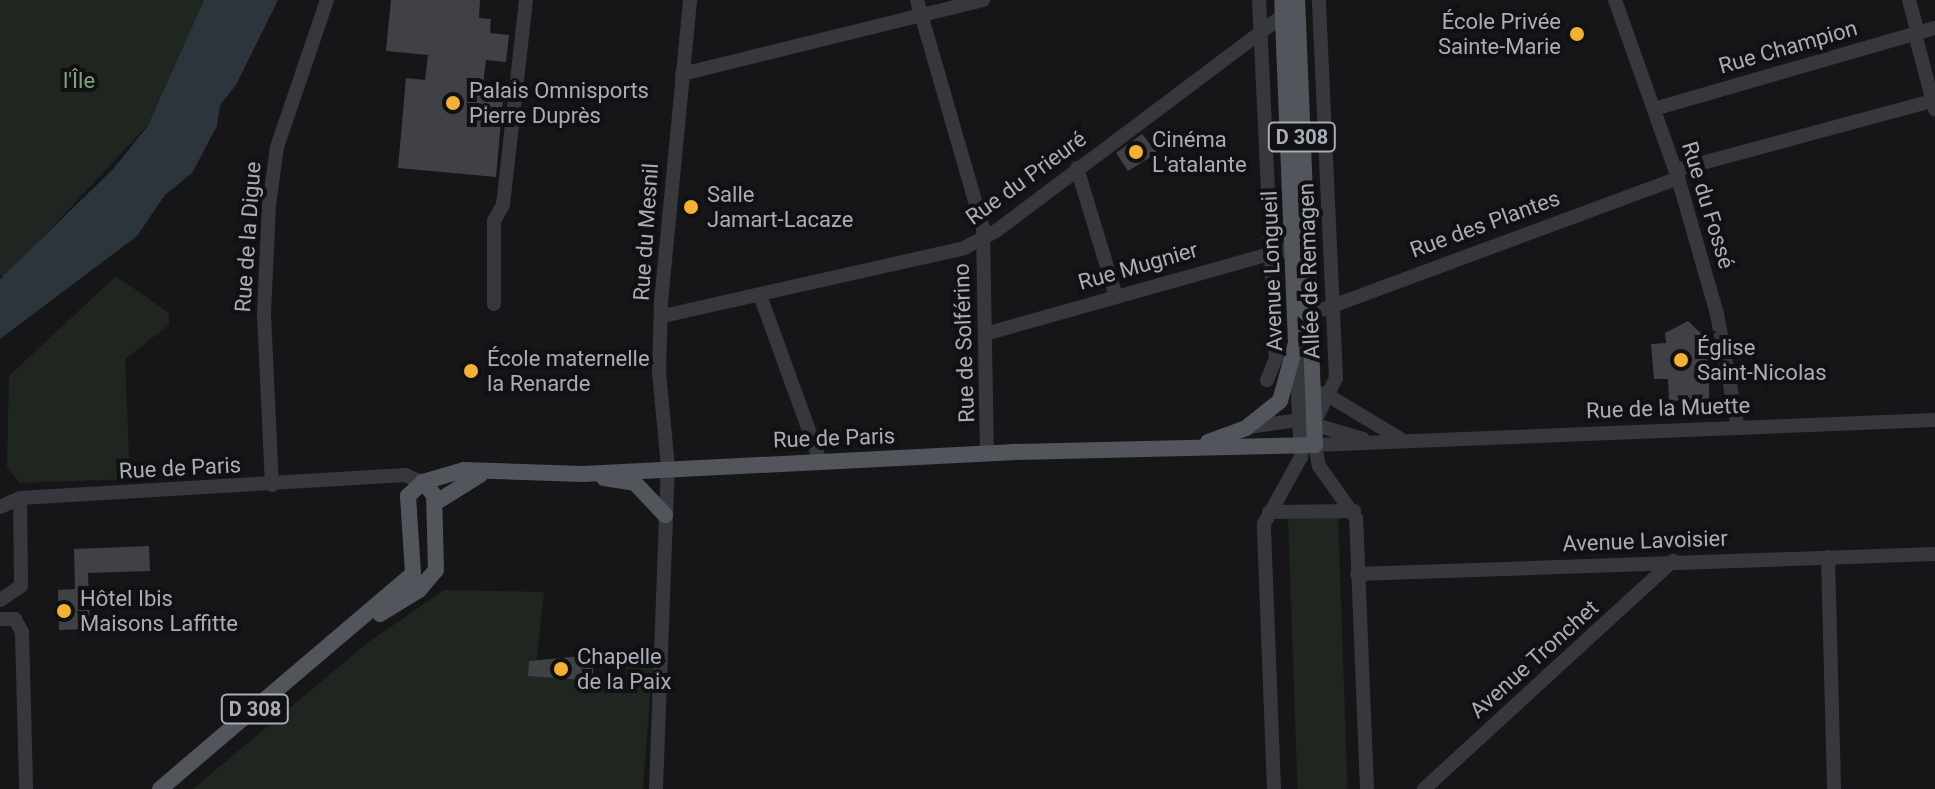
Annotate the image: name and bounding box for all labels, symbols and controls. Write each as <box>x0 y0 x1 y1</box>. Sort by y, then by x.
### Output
place label: École Privée Sainte-Marie <box>1438 8 1561 60</box>
street label: Rue Champion <box>1716 15 1860 79</box>
marker: École Privée Sainte-Marie <box>1568 25 1586 43</box>
park label: l'Île <box>63 68 95 94</box>
place label: Palais Omnisports Pierre Duprès <box>469 77 649 128</box>
marker: Palais Omnisports Pierre Duprès <box>444 94 462 112</box>
road number: D 308 <box>1266 121 1338 153</box>
street label: Rue du Prieuré <box>961 126 1091 230</box>
place label: Cinéma L'atalante <box>1152 126 1247 178</box>
street label: Rue du Fossé <box>1676 138 1740 272</box>
marker: Cinéma L'atalante <box>1127 143 1145 161</box>
street label: Rue de la Digue <box>230 161 266 313</box>
street label: Rue du Mesnil <box>628 162 664 302</box>
place label: Salle Jamart-Lacaze <box>707 181 853 232</box>
street label: Allée de Remagen <box>1293 183 1325 359</box>
street label: Rue des Plantes <box>1407 185 1563 263</box>
street label: Avenue Longueil <box>1256 190 1288 352</box>
marker: Salle Jamart-Lacaze <box>682 198 700 216</box>
street label: Rue Mugnier <box>1075 236 1201 296</box>
street label: Rue de Solférino <box>948 263 980 423</box>
place label: Église Saint-Nicolas <box>1697 334 1827 386</box>
place label: École maternelle la Renarde <box>487 345 650 396</box>
marker: Église Saint-Nicolas <box>1672 351 1690 369</box>
marker: École maternelle la Renarde <box>462 362 480 380</box>
street label: Rue de la Muette <box>1586 392 1750 424</box>
street label: Rue de Paris <box>772 423 896 453</box>
street label: Rue de Paris <box>118 452 242 484</box>
street label: Avenue Lavoisier <box>1562 525 1728 557</box>
place label: Hôtel Ibis Maisons Laffitte <box>80 585 238 636</box>
street label: Avenue Tronchet <box>1464 594 1604 724</box>
marker: Hôtel Ibis Maisons Laffitte <box>55 602 73 620</box>
place label: Chapelle de la Paix <box>577 643 671 694</box>
marker: Chapelle de la Paix <box>552 660 570 678</box>
road number: D 308 <box>219 693 291 725</box>

